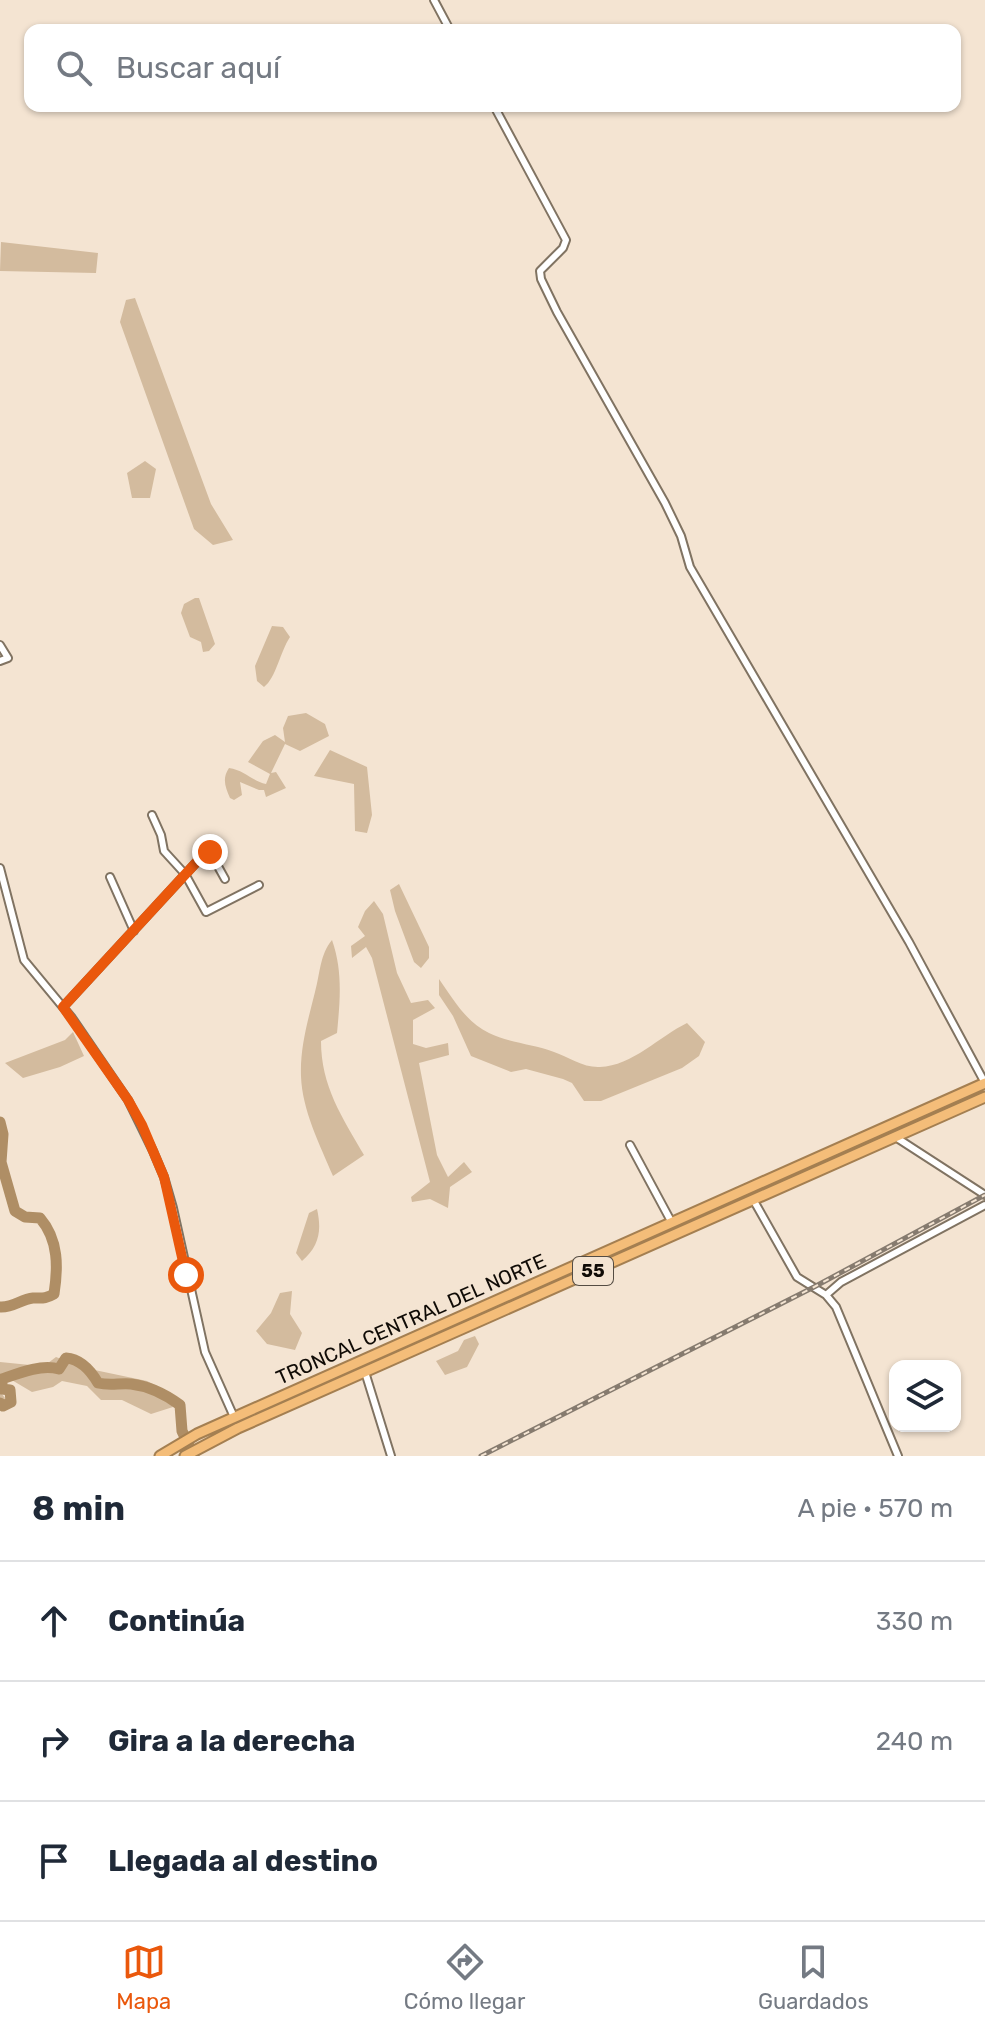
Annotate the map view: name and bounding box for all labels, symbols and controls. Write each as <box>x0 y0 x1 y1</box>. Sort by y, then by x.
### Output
search box <box>24 24 961 112</box>
icon: search <box>52 46 96 90</box>
text: Buscar aquí <box>116 50 280 86</box>
route end <box>192 834 228 870</box>
street label: TRONCAL CENTRAL DEL NORTE <box>272 1248 550 1390</box>
route start <box>168 1257 204 1293</box>
road number: 55 <box>573 1257 613 1285</box>
map controls <box>889 1360 961 1432</box>
button: layers <box>889 1360 961 1432</box>
text: 8 min <box>32 1488 125 1529</box>
text: A pie · 570 m <box>797 1493 953 1524</box>
icon: ahead <box>32 1599 76 1643</box>
text: Continúa <box>108 1603 245 1639</box>
text: 330 m <box>876 1606 953 1637</box>
icon: right <box>32 1719 76 1763</box>
text: Gira a la derecha <box>108 1723 355 1759</box>
text: 240 m <box>876 1726 953 1757</box>
icon: arrive <box>32 1839 76 1883</box>
text: Llegada al destino <box>108 1843 378 1879</box>
tab: Mapa <box>116 1940 171 2015</box>
tab: Cómo llegar <box>404 1940 525 2015</box>
tab: Guardados <box>758 1940 869 2015</box>

